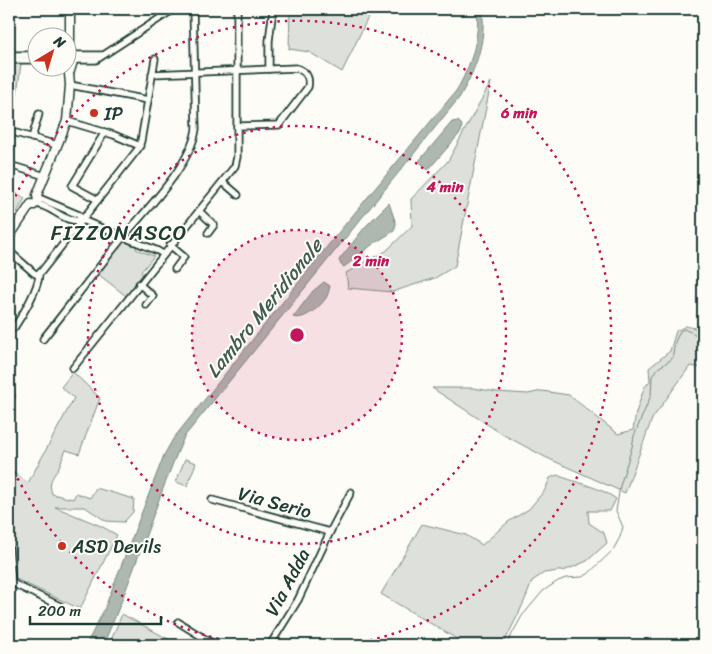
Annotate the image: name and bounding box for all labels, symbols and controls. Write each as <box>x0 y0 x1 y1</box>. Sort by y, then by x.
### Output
north arrow <box>28 28 78 78</box>
text: N <box>47 29 71 55</box>
place label: IP <box>103 97 124 130</box>
text: 6 min <box>500 100 538 126</box>
marker: IP <box>88 107 100 119</box>
text: 4 min <box>425 174 464 200</box>
district label: FIZZONASCO <box>51 214 187 252</box>
water label: Lambro Meridionale <box>197 229 333 386</box>
text: 2 min <box>352 248 390 274</box>
centre of rings <box>288 326 306 344</box>
street label: Via Serio <box>234 477 316 528</box>
place label: ASD Devils <box>71 530 161 563</box>
marker: ASD Devils <box>56 540 68 552</box>
street label: Via Adda <box>256 542 319 622</box>
scale bar <box>30 594 161 626</box>
text: 200 m <box>38 598 82 624</box>

